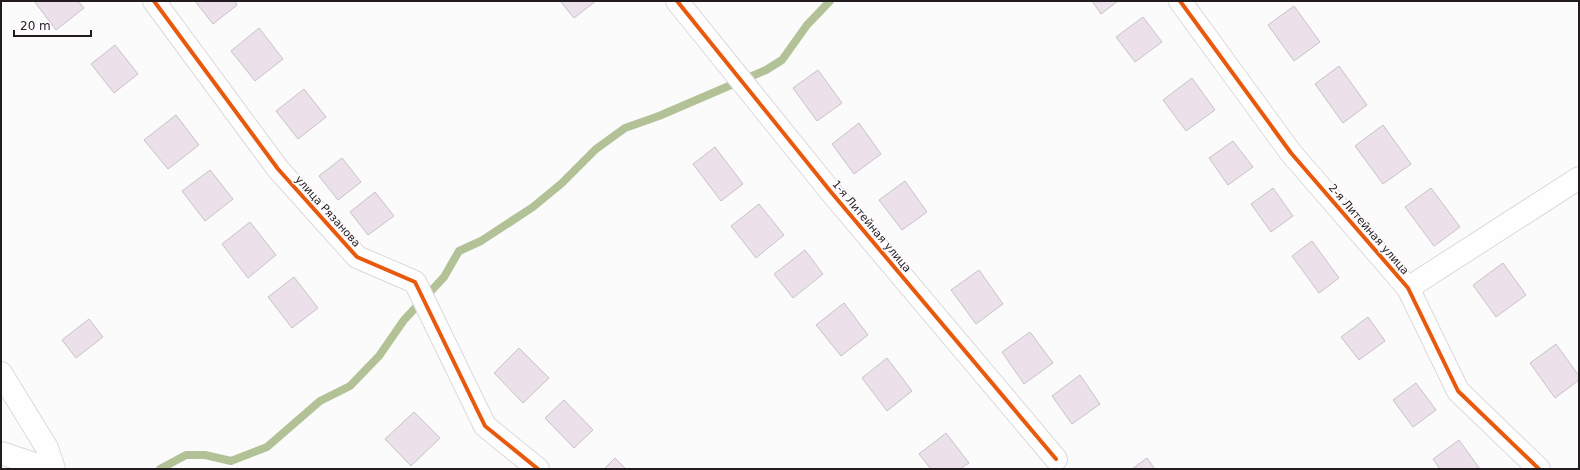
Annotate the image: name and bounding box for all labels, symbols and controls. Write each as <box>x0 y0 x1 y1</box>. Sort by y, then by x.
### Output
scale bar <box>14 12 91 38</box>
text: 20 m <box>20 19 51 33</box>
street label: улица Рязанова <box>292 173 363 250</box>
street label: 1-я Литейная улица <box>829 178 914 275</box>
street label: 2-я Литейная улица <box>1326 181 1412 277</box>

